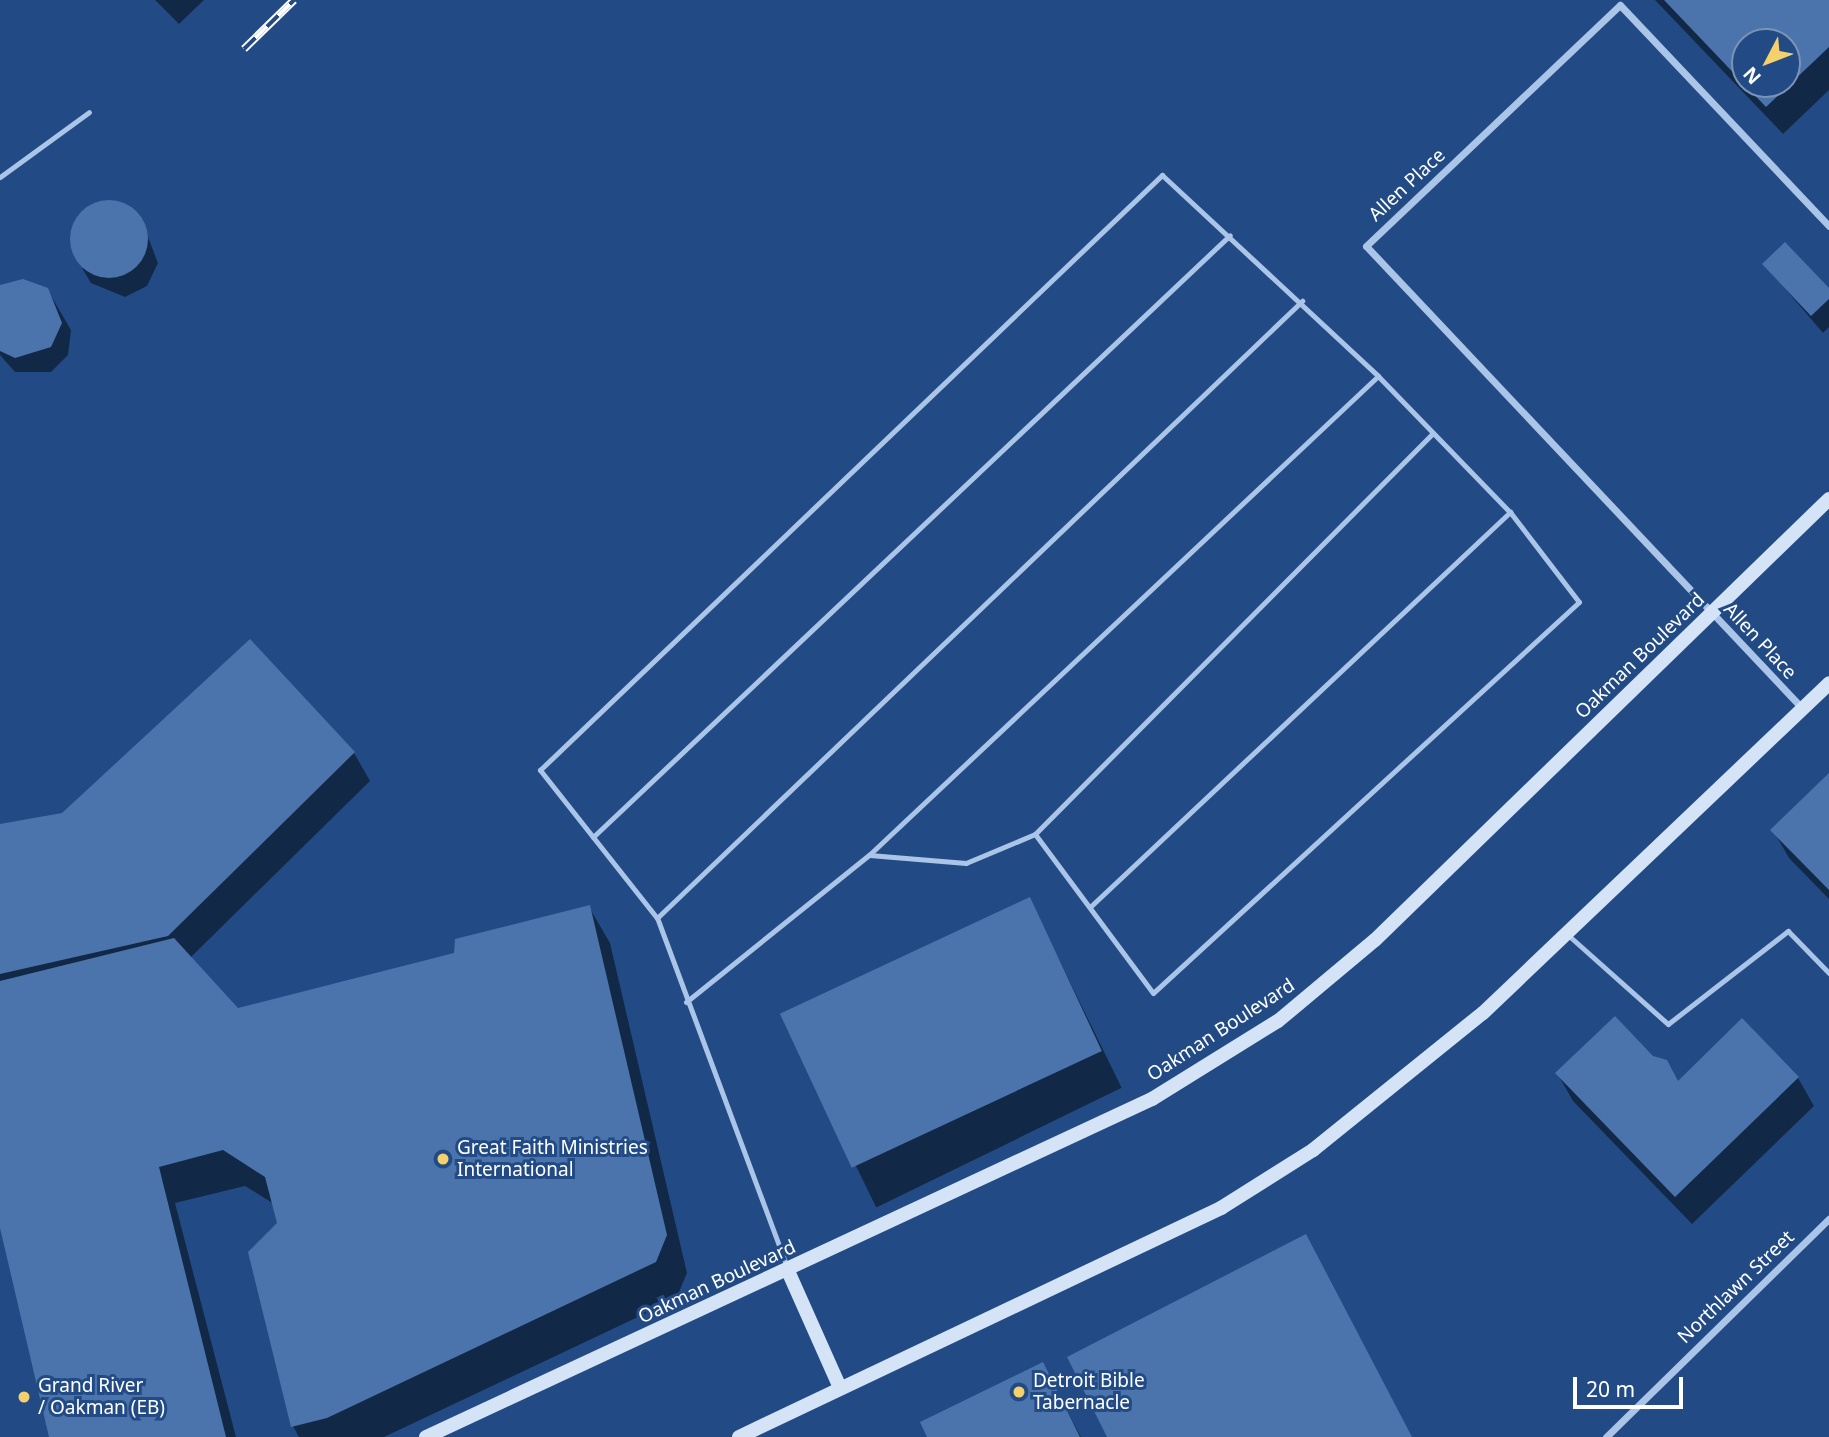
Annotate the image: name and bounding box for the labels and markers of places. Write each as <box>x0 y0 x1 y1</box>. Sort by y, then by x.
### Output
place label: Great Faith Ministries International <box>457 1137 648 1181</box>
marker: Great Faith Ministries International <box>435 1151 451 1167</box>
place label: Detroit Bible Tabernacle <box>1033 1370 1145 1414</box>
place label: Grand River / Oakman (EB) <box>38 1375 165 1419</box>
marker: Detroit Bible Tabernacle <box>1011 1384 1027 1400</box>
marker: Grand River / Oakman (EB) <box>16 1389 32 1405</box>

